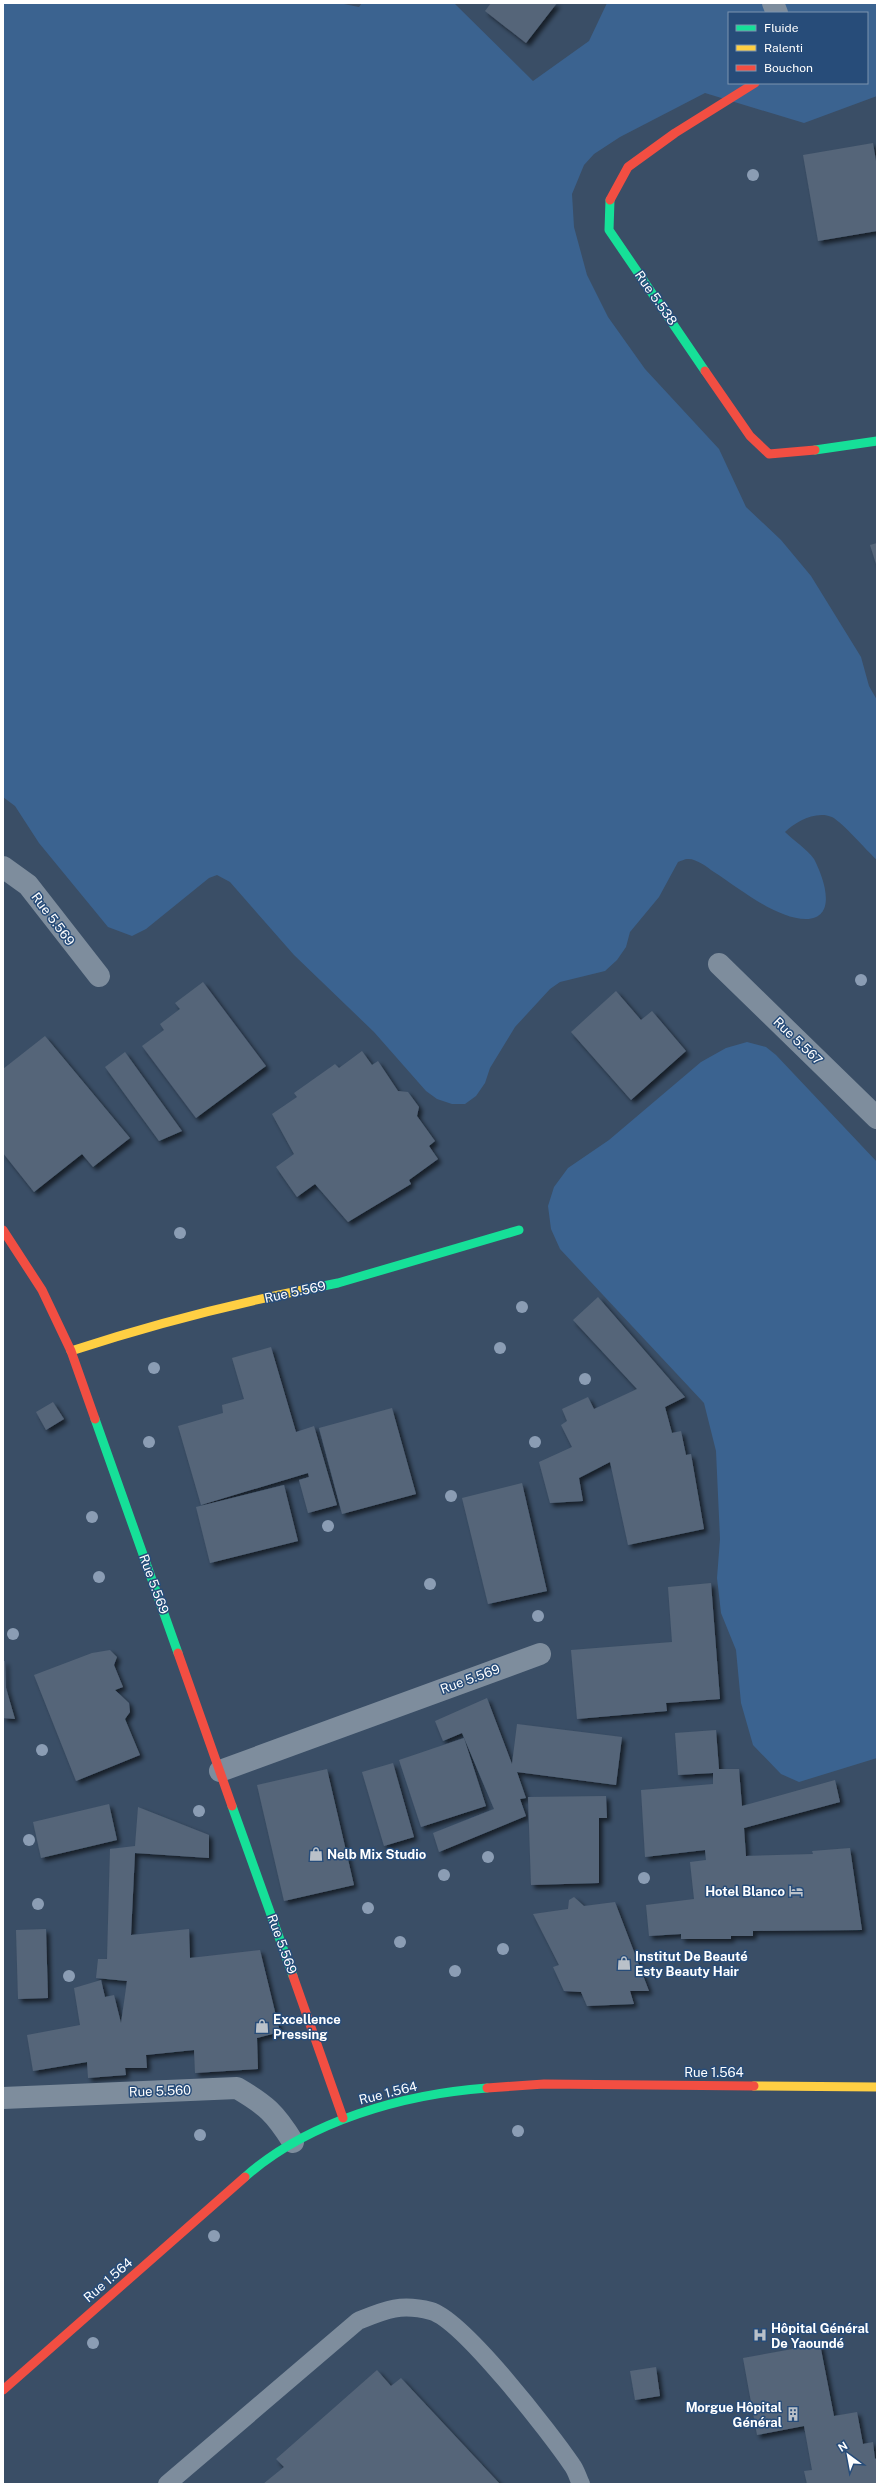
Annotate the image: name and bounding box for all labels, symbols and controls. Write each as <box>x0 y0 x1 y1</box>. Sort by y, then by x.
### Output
legend <box>728 12 868 84</box>
text: Fluide <box>764 21 799 35</box>
text: Ralenti <box>764 41 803 55</box>
text: Bouchon <box>764 61 813 75</box>
street label: Rue 5.538 <box>632 268 680 328</box>
street label: Rue 5.569 <box>28 890 78 948</box>
street label: Rue 5.567 <box>771 1014 826 1068</box>
street label: Rue 5.569 <box>263 1278 327 1306</box>
street label: Rue 5.569 <box>136 1552 172 1616</box>
street label: Rue 5.569 <box>438 1661 502 1697</box>
shop icon: Nelb Mix Studio <box>308 1846 324 1862</box>
place label: Nelb Mix Studio <box>327 1847 426 1862</box>
hotel icon: Hotel Blanco <box>788 1883 804 1899</box>
place label: Hotel Blanco <box>705 1884 785 1899</box>
street label: Rue 5.569 <box>264 1912 300 1976</box>
place label: Institut De Beauté Esty Beauty Hair <box>635 1949 748 1979</box>
shop icon: Institut De Beauté Esty Beauty Hair <box>616 1955 632 1971</box>
place label: Excellence Pressing <box>273 2012 341 2042</box>
shop icon: Excellence Pressing <box>254 2018 270 2034</box>
street label: Rue 1.564 <box>684 2065 744 2080</box>
street label: Rue 1.564 <box>357 2079 419 2107</box>
street label: Rue 5.560 <box>129 2082 191 2100</box>
street label: Rue 1.564 <box>81 2255 135 2305</box>
place label: Hôpital Général De Yaoundé <box>771 2321 869 2351</box>
hospital icon: Hôpital Général De Yaoundé <box>752 2327 768 2343</box>
place label: Morgue Hôpital Général <box>686 2400 782 2430</box>
building icon: Morgue Hôpital Général <box>785 2406 801 2422</box>
north arrow <box>828 2435 868 2475</box>
text: N <box>836 2439 850 2454</box>

